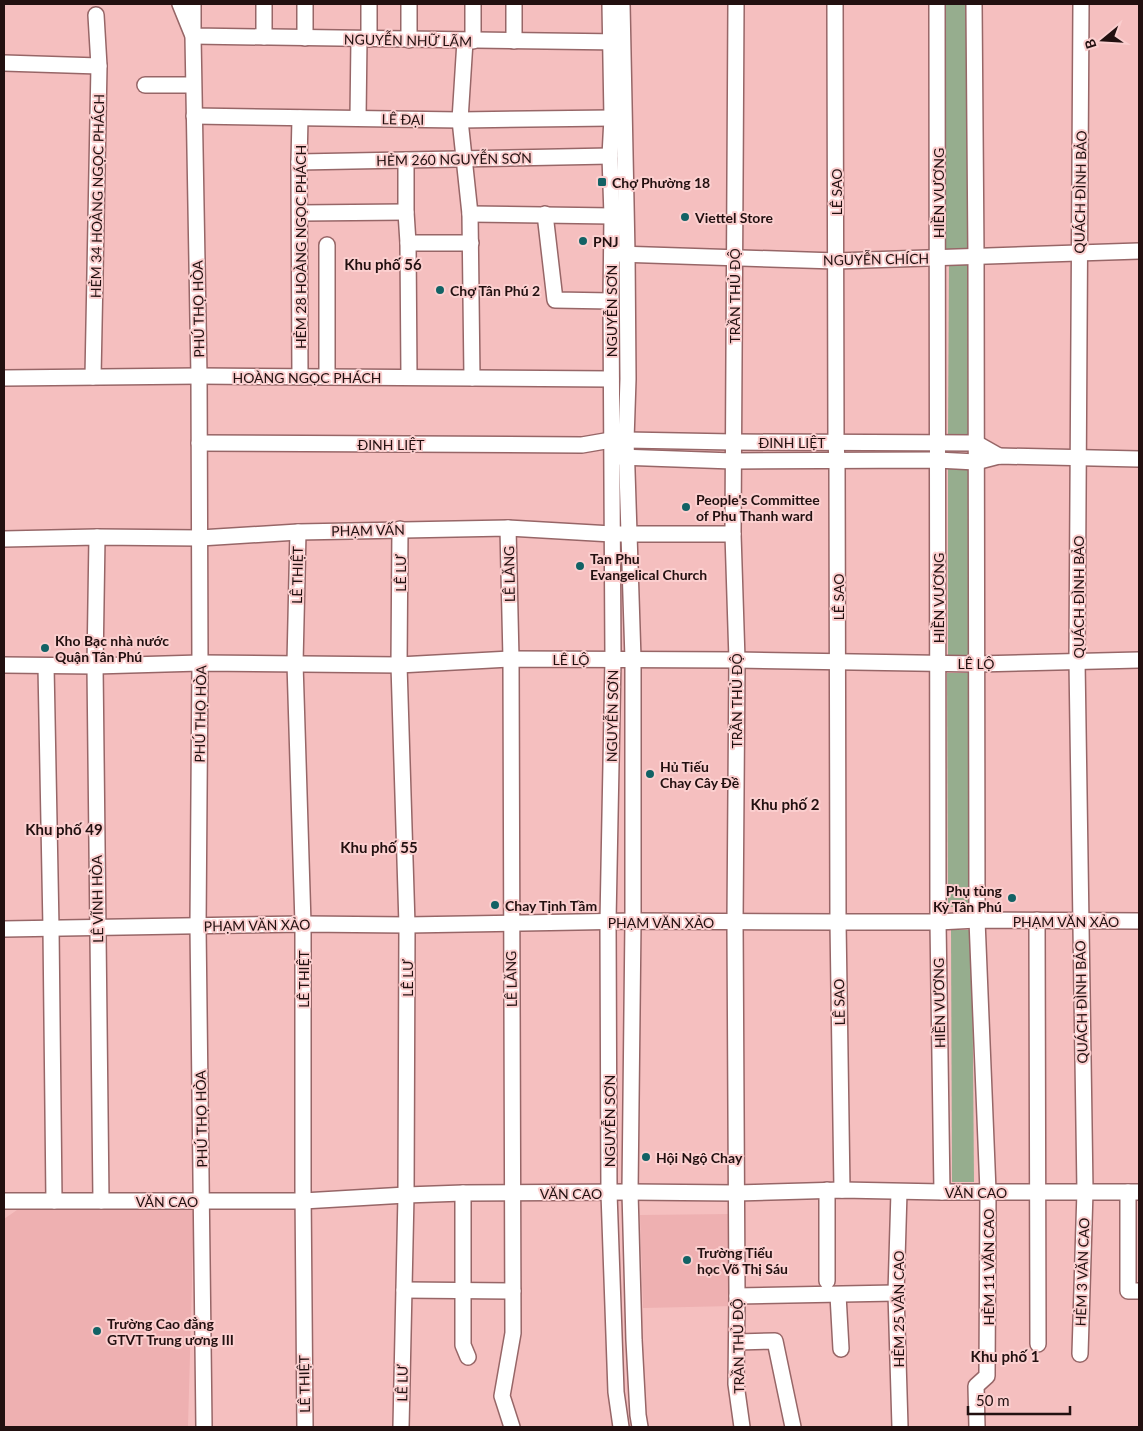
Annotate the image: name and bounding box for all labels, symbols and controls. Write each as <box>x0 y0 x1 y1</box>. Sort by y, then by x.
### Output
north arrow <box>1078 15 1128 65</box>
street label: NGUYỄN NHỮ LÃM <box>344 30 472 50</box>
text: B <box>1081 37 1100 51</box>
street label: HẺM 34 HOÀNG NGỌC PHÁCH <box>87 94 107 298</box>
street label: LÊ ĐẠI <box>381 110 425 128</box>
street label: QUÁCH ĐÌNH BẢO <box>1070 130 1090 254</box>
street label: HẺM 28 HOÀNG NGỌC PHÁCH <box>292 145 309 349</box>
street label: HIỀN VƯƠNG <box>930 148 947 238</box>
street label: HẺM 260 NGUYỄN SƠN <box>376 149 532 169</box>
street label: LÊ SAO <box>828 169 845 215</box>
place label: Chợ Phường 18 <box>612 174 710 191</box>
marker: Chợ Phường 18 <box>596 176 608 188</box>
place label: Viettel Store <box>694 209 773 226</box>
marker: Viettel Store <box>679 211 691 223</box>
place label: PNJ <box>593 233 618 250</box>
marker: PNJ <box>577 235 589 247</box>
street label: TRẦN THỦ ĐỘ <box>726 248 743 344</box>
street label: NGUYỄN CHÍCH <box>823 250 929 268</box>
district label: Khu phố 56 <box>344 255 422 273</box>
street label: PHÚ THỌ HÒA <box>189 260 207 358</box>
street label: NGUYỄN SƠN <box>603 265 620 357</box>
place label: Chợ Tân Phú 2 <box>450 282 540 299</box>
marker: Chợ Tân Phú 2 <box>434 284 446 296</box>
street label: HOÀNG NGỌC PHÁCH <box>232 369 382 386</box>
street label: ĐINH LIỆT <box>758 434 826 451</box>
street label: ĐINH LIỆT <box>357 436 425 453</box>
place label: People's Committee of Phu Thanh ward <box>696 491 820 524</box>
marker: People's Committee of Phu Thanh ward <box>680 501 692 513</box>
street label: PHẠM VẤN <box>331 521 405 539</box>
street label: QUÁCH ĐÌNH BẢO <box>1070 535 1087 659</box>
street label: LÊ THIỆT <box>288 545 306 604</box>
street label: LÊ LĂNG <box>500 546 518 602</box>
place label: Tan Phu Evangelical Church <box>590 550 707 583</box>
street label: HIỀN VƯƠNG <box>930 553 947 643</box>
street label: LÊ LƯ <box>392 554 409 592</box>
marker: Tan Phu Evangelical Church <box>574 560 586 572</box>
street label: LÊ SAO <box>830 574 847 620</box>
place label: Kho Bạc nhà nước Quận Tân Phú <box>55 632 169 665</box>
marker: Kho Bạc nhà nước Quận Tân Phú <box>39 642 51 654</box>
street label: LÊ LỘ <box>553 651 589 668</box>
street label: TRẦN THỦ ĐỘ <box>728 653 745 749</box>
street label: LÊ LỘ <box>958 655 994 672</box>
street label: PHÚ THỌ HÒA <box>191 665 209 763</box>
street label: NGUYỄN SƠN <box>603 670 621 762</box>
place label: Hủ Tiếu Chay Cây Đề <box>660 758 740 791</box>
marker: Hủ Tiếu Chay Cây Đề <box>644 768 656 780</box>
district label: Khu phố 2 <box>751 795 820 813</box>
district label: Khu phố 49 <box>25 820 103 838</box>
district label: Khu phố 55 <box>340 838 418 856</box>
street label: LÊ VĨNH HÒA <box>88 854 106 943</box>
place label: Phụ tùng Kỳ Tân Phú <box>933 882 1003 915</box>
marker: Phụ tùng Kỳ Tân Phú <box>1006 892 1018 904</box>
place label: Chay Tịnh Tầm <box>505 897 597 914</box>
marker: Chay Tịnh Tầm <box>489 899 501 911</box>
street label: PHẠM VĂN XẢO <box>1013 913 1119 930</box>
street label: PHẠM VĂN XẢO <box>608 914 714 931</box>
street label: PHẠM VĂN XẢO <box>204 916 310 934</box>
street label: QUÁCH ĐÌNH BẢO <box>1071 940 1091 1064</box>
street label: LÊ THIỆT <box>295 949 312 1008</box>
street label: LÊ LĂNG <box>502 951 520 1007</box>
street label: HIỀN VƯƠNG <box>930 958 948 1048</box>
street label: LÊ LƯ <box>399 959 416 997</box>
street label: LÊ SAO <box>830 979 848 1025</box>
street label: PHÚ THỌ HÒA <box>192 1070 210 1168</box>
street label: NGUYỄN SƠN <box>601 1075 618 1167</box>
place label: Hội Ngộ Chay <box>656 1149 743 1166</box>
marker: Hội Ngộ Chay <box>640 1151 652 1163</box>
street label: VĂN CAO <box>945 1184 1007 1201</box>
street label: VĂN CAO <box>540 1185 602 1202</box>
street label: VĂN CAO <box>136 1193 198 1210</box>
street label: HẺM 11 VĂN CAO <box>980 1209 997 1325</box>
street label: HẺM 3 VĂN CAO <box>1072 1217 1092 1327</box>
place label: Trường Tiểu học Võ Thị Sáu <box>697 1244 788 1277</box>
street label: HẺM 25 VĂN CAO <box>890 1251 907 1367</box>
marker: Trường Tiểu học Võ Thị Sáu <box>681 1254 693 1266</box>
street label: TRẦN THỦ ĐỘ <box>729 1298 747 1394</box>
place label: Trường Cao đẳng GTVT Trung ương III <box>107 1315 234 1348</box>
marker: Trường Cao đẳng GTVT Trung ương III <box>91 1325 103 1337</box>
district label: Khu phố 1 <box>971 1347 1039 1365</box>
street label: LÊ THIỆT <box>295 1354 313 1413</box>
street label: LÊ LƯ <box>393 1364 411 1402</box>
scale bar <box>968 1384 1070 1416</box>
text: 50 m <box>976 1391 1010 1409</box>

